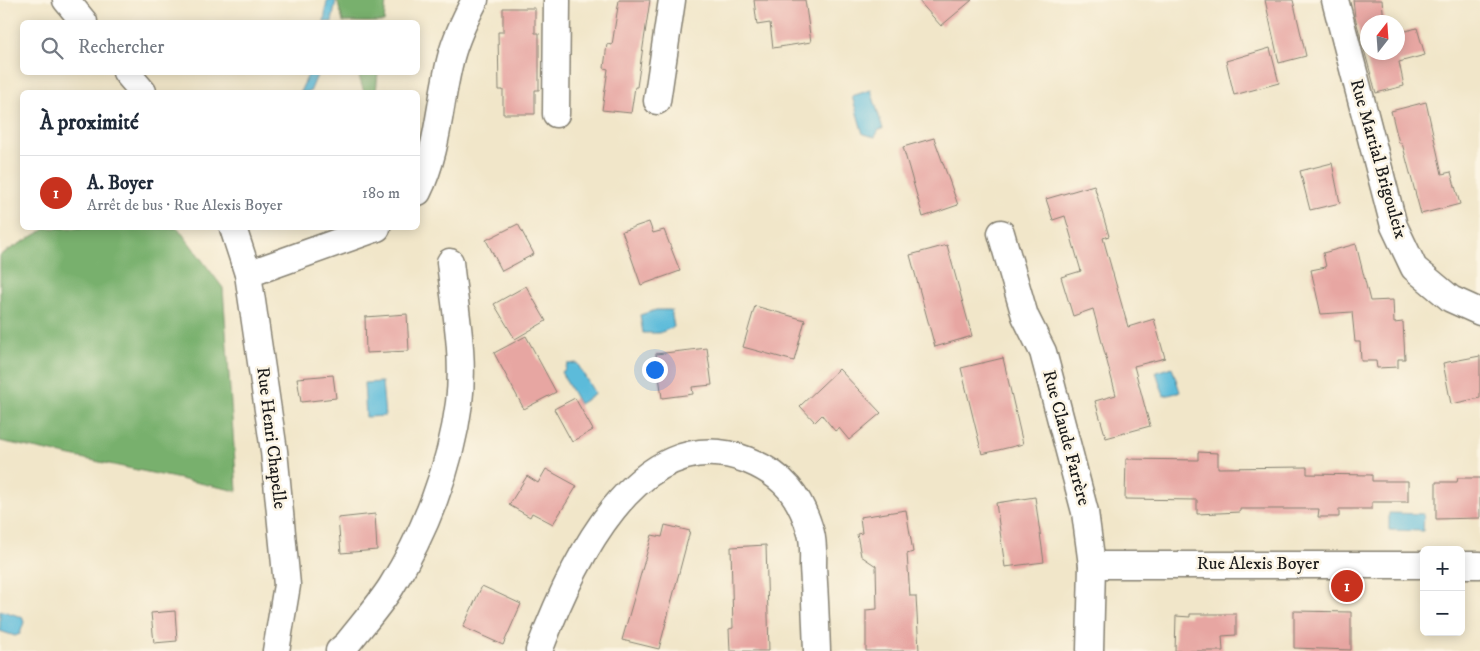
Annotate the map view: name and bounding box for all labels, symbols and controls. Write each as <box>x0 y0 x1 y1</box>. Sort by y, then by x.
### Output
north arrow <box>1360 15 1405 60</box>
search box <box>20 20 420 75</box>
icon: search <box>38 34 66 62</box>
text: Rechercher <box>78 36 164 59</box>
street label: Rue Martial Brigouleix <box>1345 77 1411 242</box>
text: À proximité <box>40 110 139 136</box>
text: A. Boyer <box>87 172 153 195</box>
text: 1 <box>53 183 59 203</box>
text: 180 m <box>362 183 400 203</box>
text: Arrêt de bus · Rue Alexis Boyer <box>87 195 282 215</box>
your location <box>642 357 668 383</box>
street label: Rue Henri Chapelle <box>251 366 291 510</box>
street label: Rue Claude Farrère <box>1037 368 1095 508</box>
map controls <box>1420 546 1465 636</box>
button: + <box>1420 546 1465 591</box>
street label: Rue Alexis Boyer <box>1197 553 1320 575</box>
pin: 1 <box>1331 567 1363 605</box>
button: − <box>1420 591 1465 636</box>

